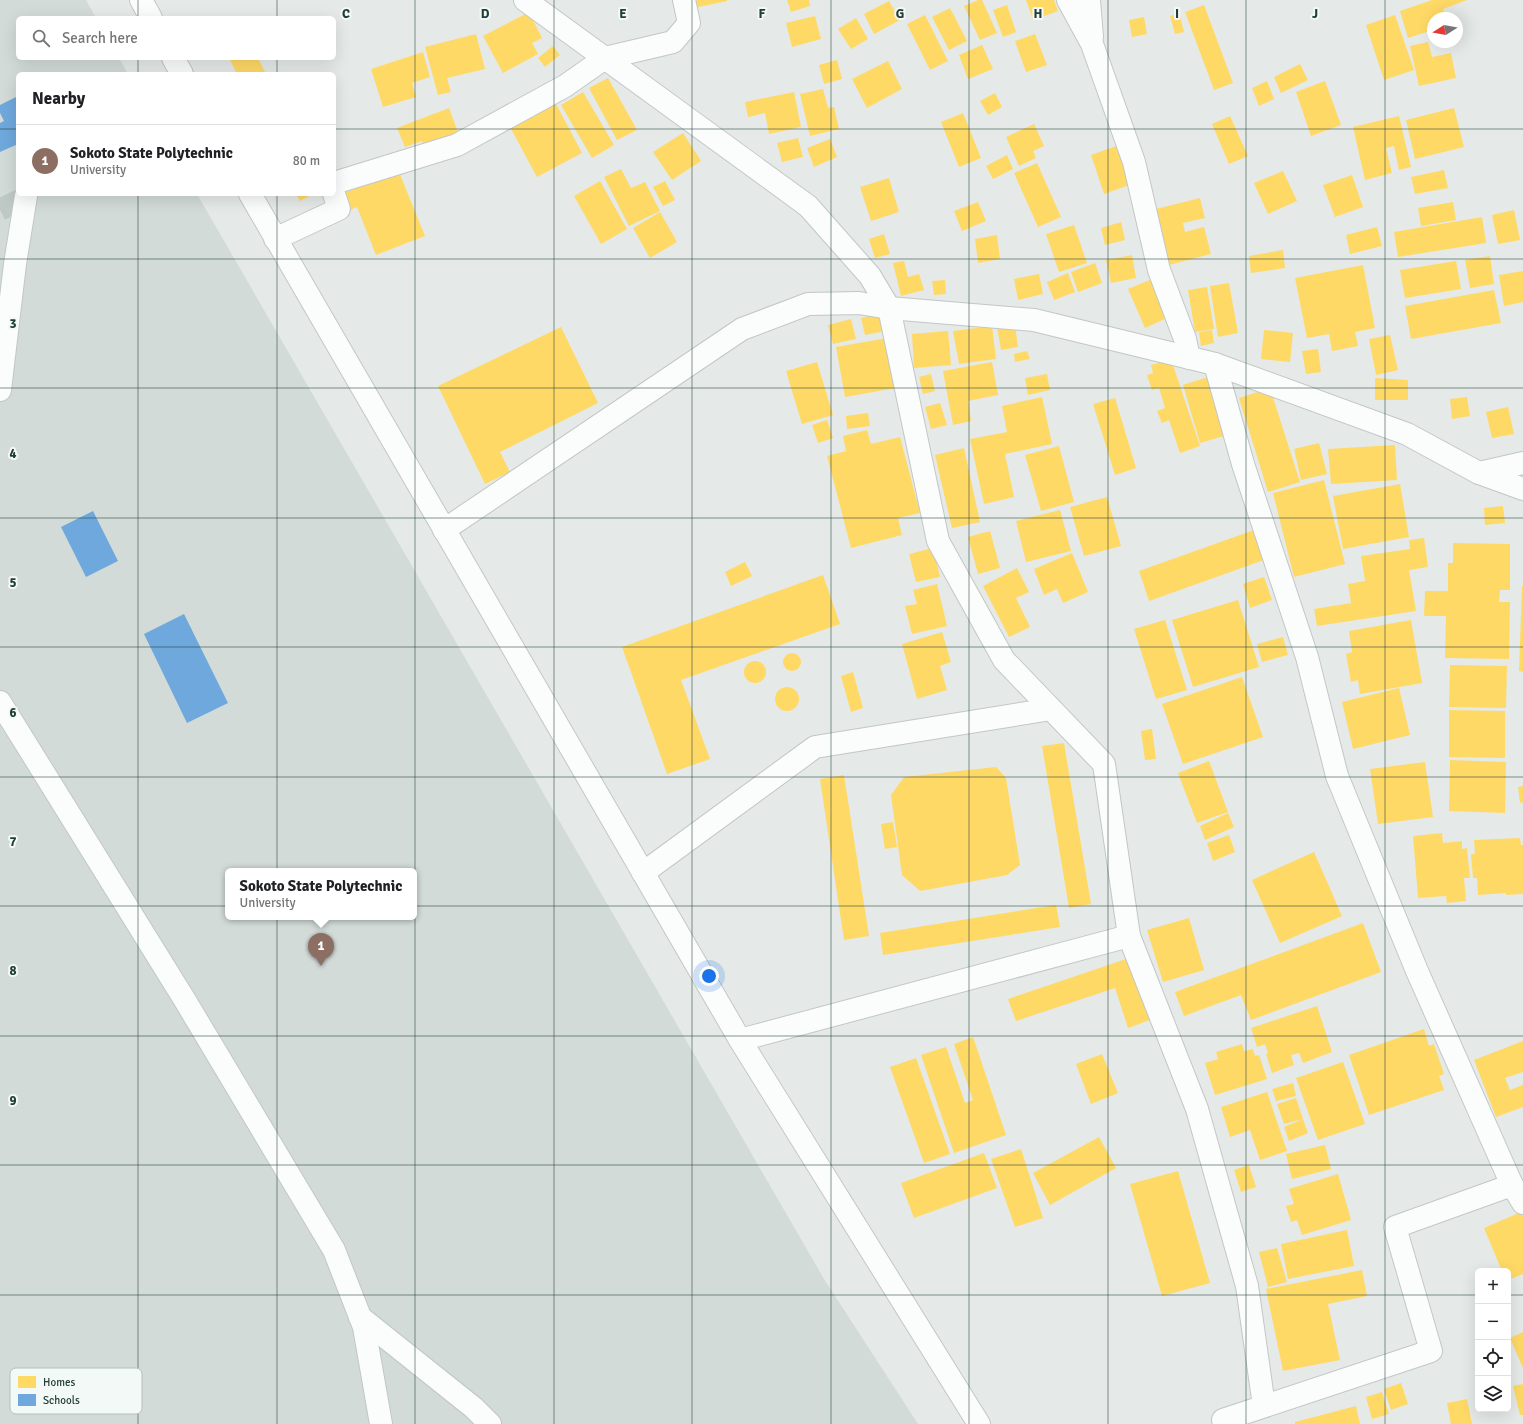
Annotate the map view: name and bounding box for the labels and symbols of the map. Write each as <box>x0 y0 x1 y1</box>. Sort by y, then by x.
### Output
text: C <box>342 6 350 22</box>
text: D <box>481 6 490 22</box>
text: E <box>619 6 627 22</box>
text: F <box>759 6 766 22</box>
text: G <box>896 6 904 22</box>
text: H <box>1034 6 1042 22</box>
text: I <box>1175 6 1179 22</box>
text: J <box>1312 6 1318 22</box>
north arrow <box>1427 12 1463 48</box>
text: 3 <box>9 316 17 332</box>
text: 4 <box>9 446 17 462</box>
text: 5 <box>9 575 17 591</box>
text: 6 <box>9 705 17 721</box>
text: 7 <box>9 834 17 850</box>
pin: 1 <box>308 933 334 966</box>
text: 8 <box>9 963 17 979</box>
your location <box>699 966 719 986</box>
text: 9 <box>9 1093 17 1109</box>
legend <box>10 1368 142 1414</box>
text: Homes <box>43 1376 75 1389</box>
text: Schools <box>43 1394 80 1407</box>

